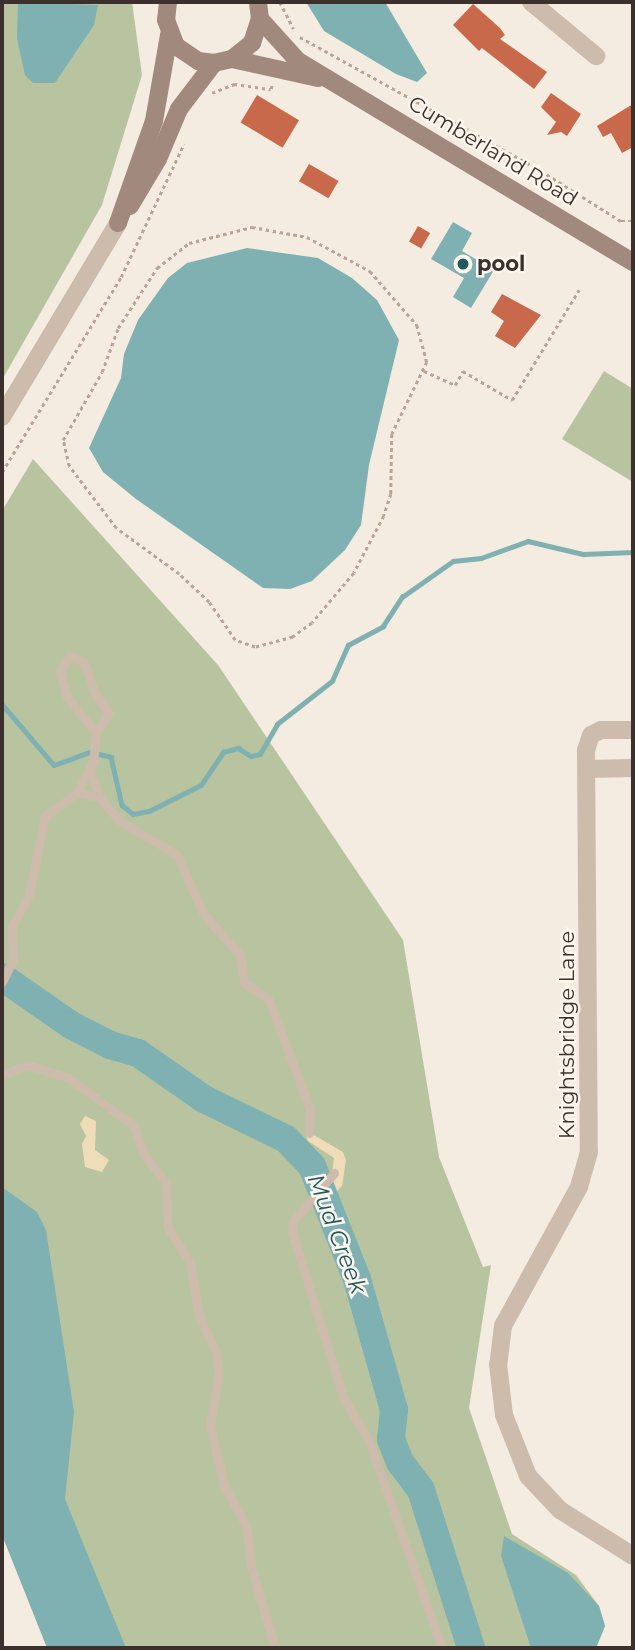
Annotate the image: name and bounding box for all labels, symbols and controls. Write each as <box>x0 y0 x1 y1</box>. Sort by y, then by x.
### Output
street label: Cumberland Road <box>404 91 582 211</box>
place label: pool <box>477 251 525 277</box>
marker: pool <box>455 256 471 272</box>
street label: Knightsbridge Lane <box>554 931 580 1139</box>
water label: Mud Creek <box>302 1170 372 1298</box>

